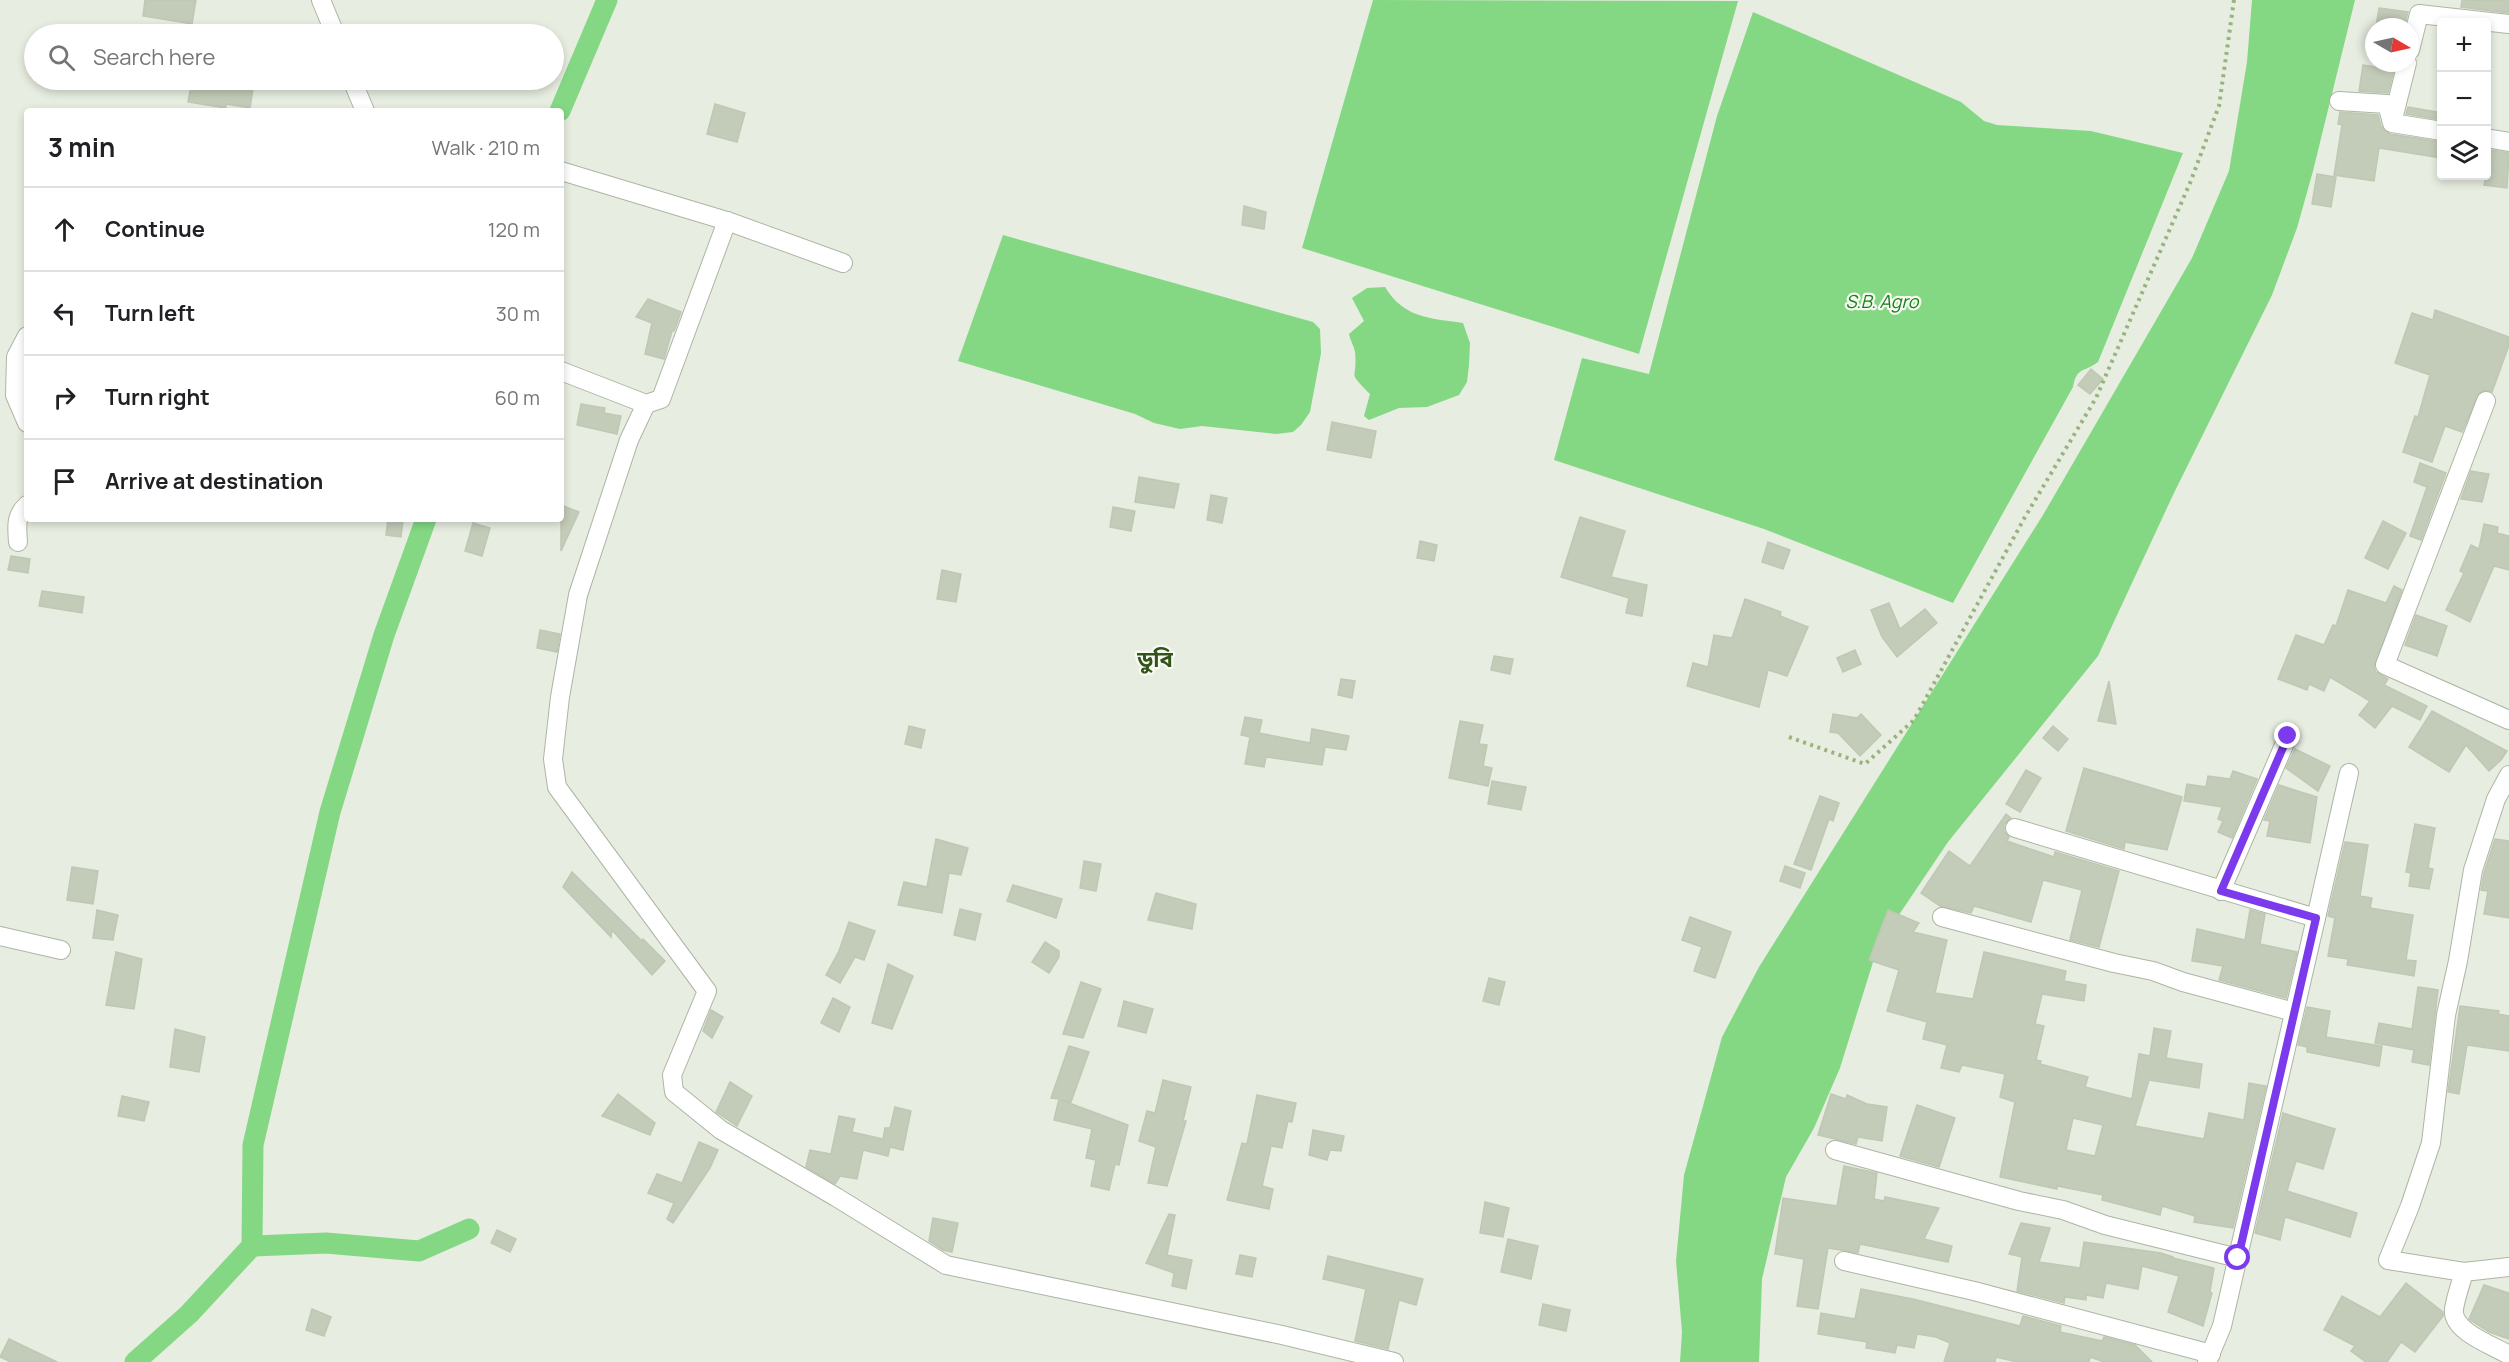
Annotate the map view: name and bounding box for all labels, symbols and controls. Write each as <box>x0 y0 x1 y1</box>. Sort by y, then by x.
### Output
north arrow <box>2365 18 2419 72</box>
map controls <box>2437 18 2491 180</box>
button: + <box>2437 18 2491 72</box>
search box <box>24 24 564 90</box>
icon: search <box>45 41 78 74</box>
text: Search here <box>93 42 215 72</box>
button: − <box>2437 72 2491 126</box>
button: layers <box>2437 126 2491 180</box>
text: 3 min <box>48 129 115 165</box>
text: Walk · 210 m <box>432 134 540 161</box>
icon: ahead <box>48 213 81 246</box>
text: Continue <box>105 214 205 244</box>
text: 120 m <box>488 216 540 243</box>
water label: S.B. Agro <box>1846 289 1920 313</box>
icon: left <box>48 297 81 330</box>
text: Turn left <box>105 298 195 328</box>
text: 30 m <box>496 300 540 327</box>
icon: right <box>48 381 81 414</box>
text: Turn right <box>105 382 210 412</box>
text: 60 m <box>494 384 540 411</box>
icon: arrive <box>48 465 81 498</box>
text: Arrive at destination <box>105 466 323 496</box>
district label: ডুবি <box>1136 644 1173 674</box>
route end <box>2274 722 2300 748</box>
route start <box>2224 1244 2250 1270</box>

